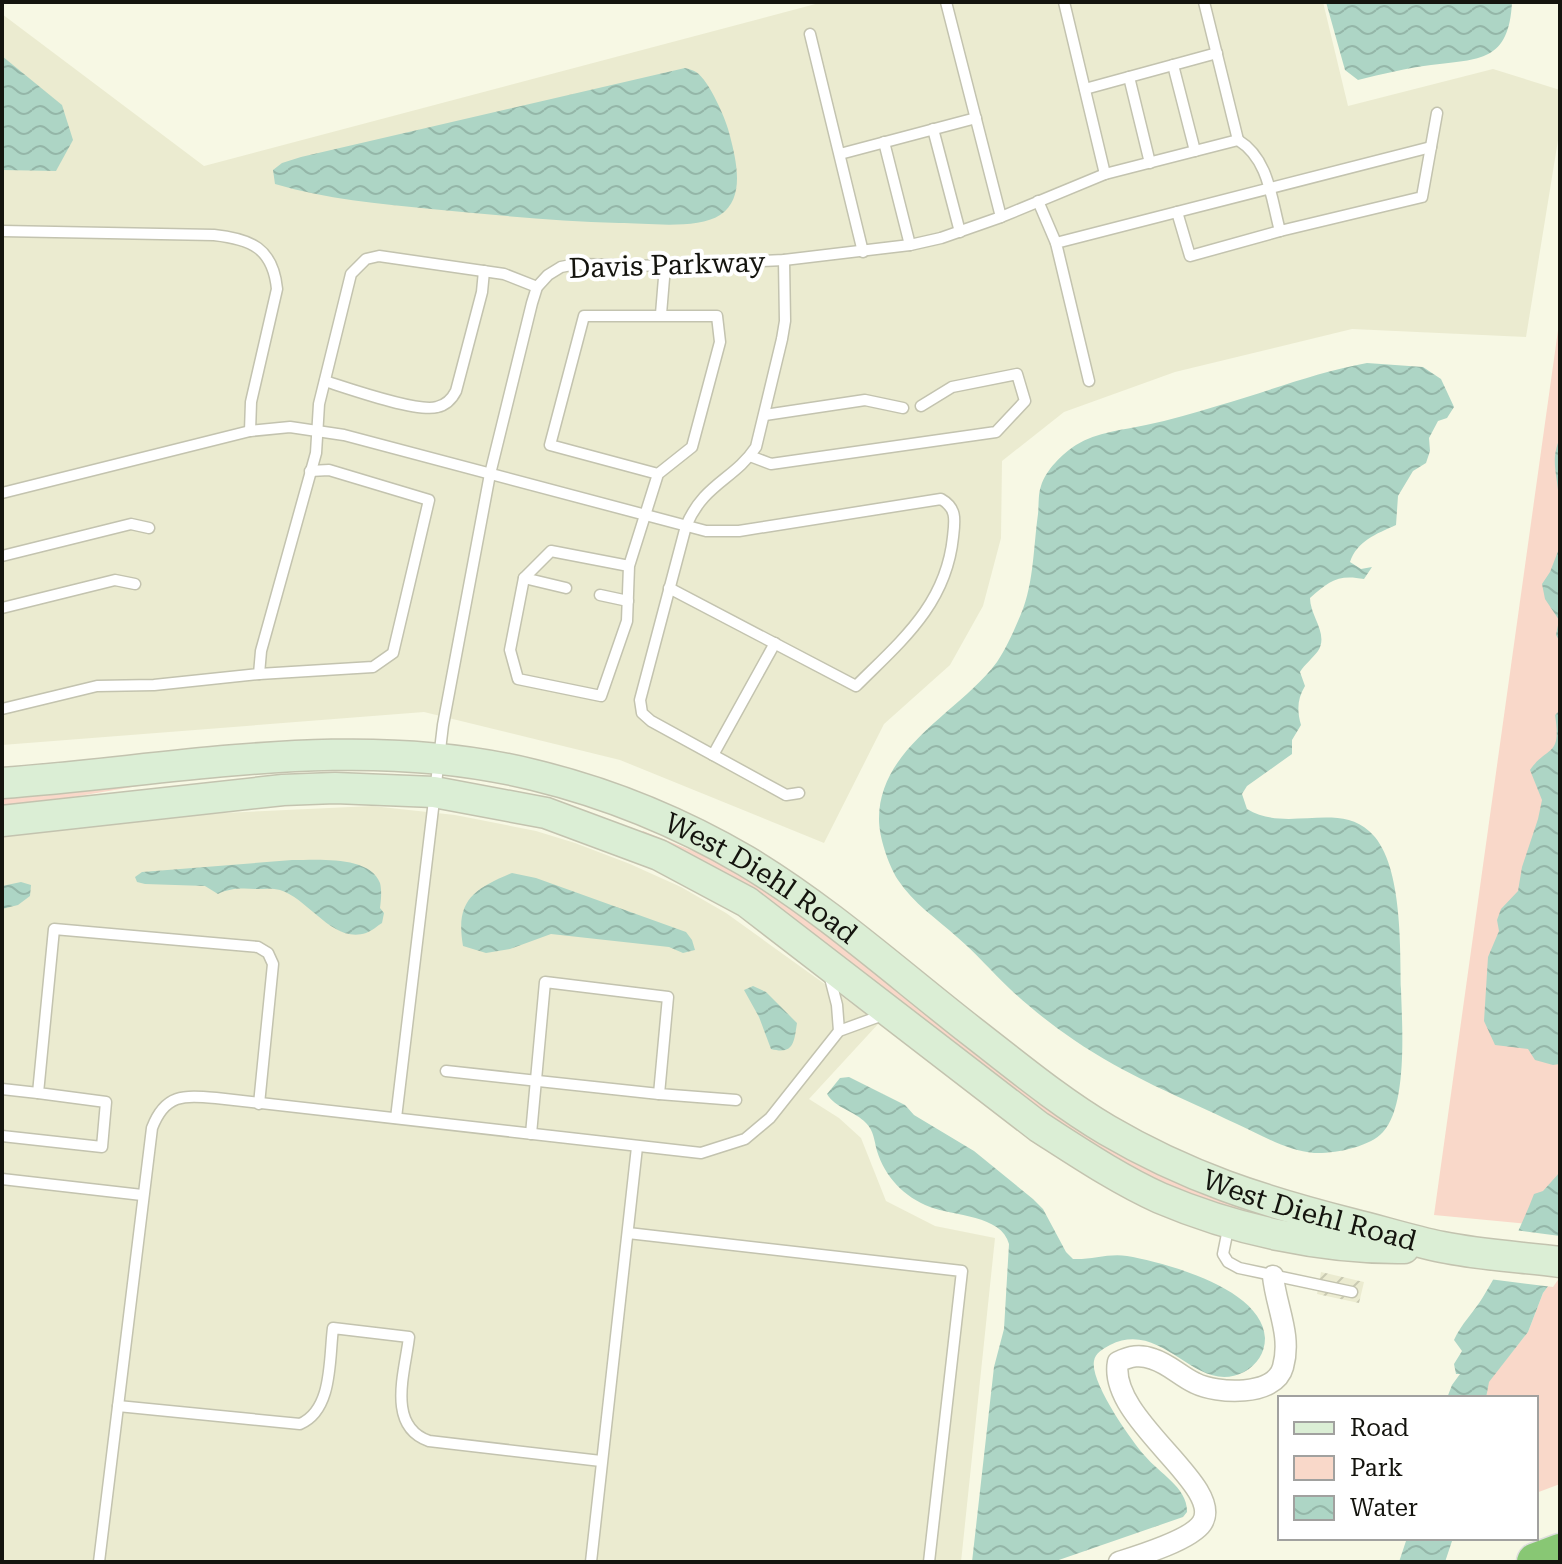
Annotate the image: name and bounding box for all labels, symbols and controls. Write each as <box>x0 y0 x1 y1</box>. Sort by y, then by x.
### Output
street label: Davis Parkway <box>568 245 766 285</box>
street label: West Diehl Road <box>660 805 864 950</box>
street label: West Diehl Road <box>1198 1162 1420 1257</box>
legend <box>1278 1396 1538 1540</box>
text: Road <box>1350 1414 1409 1442</box>
text: Park <box>1350 1454 1403 1482</box>
text: Water <box>1350 1494 1418 1522</box>

